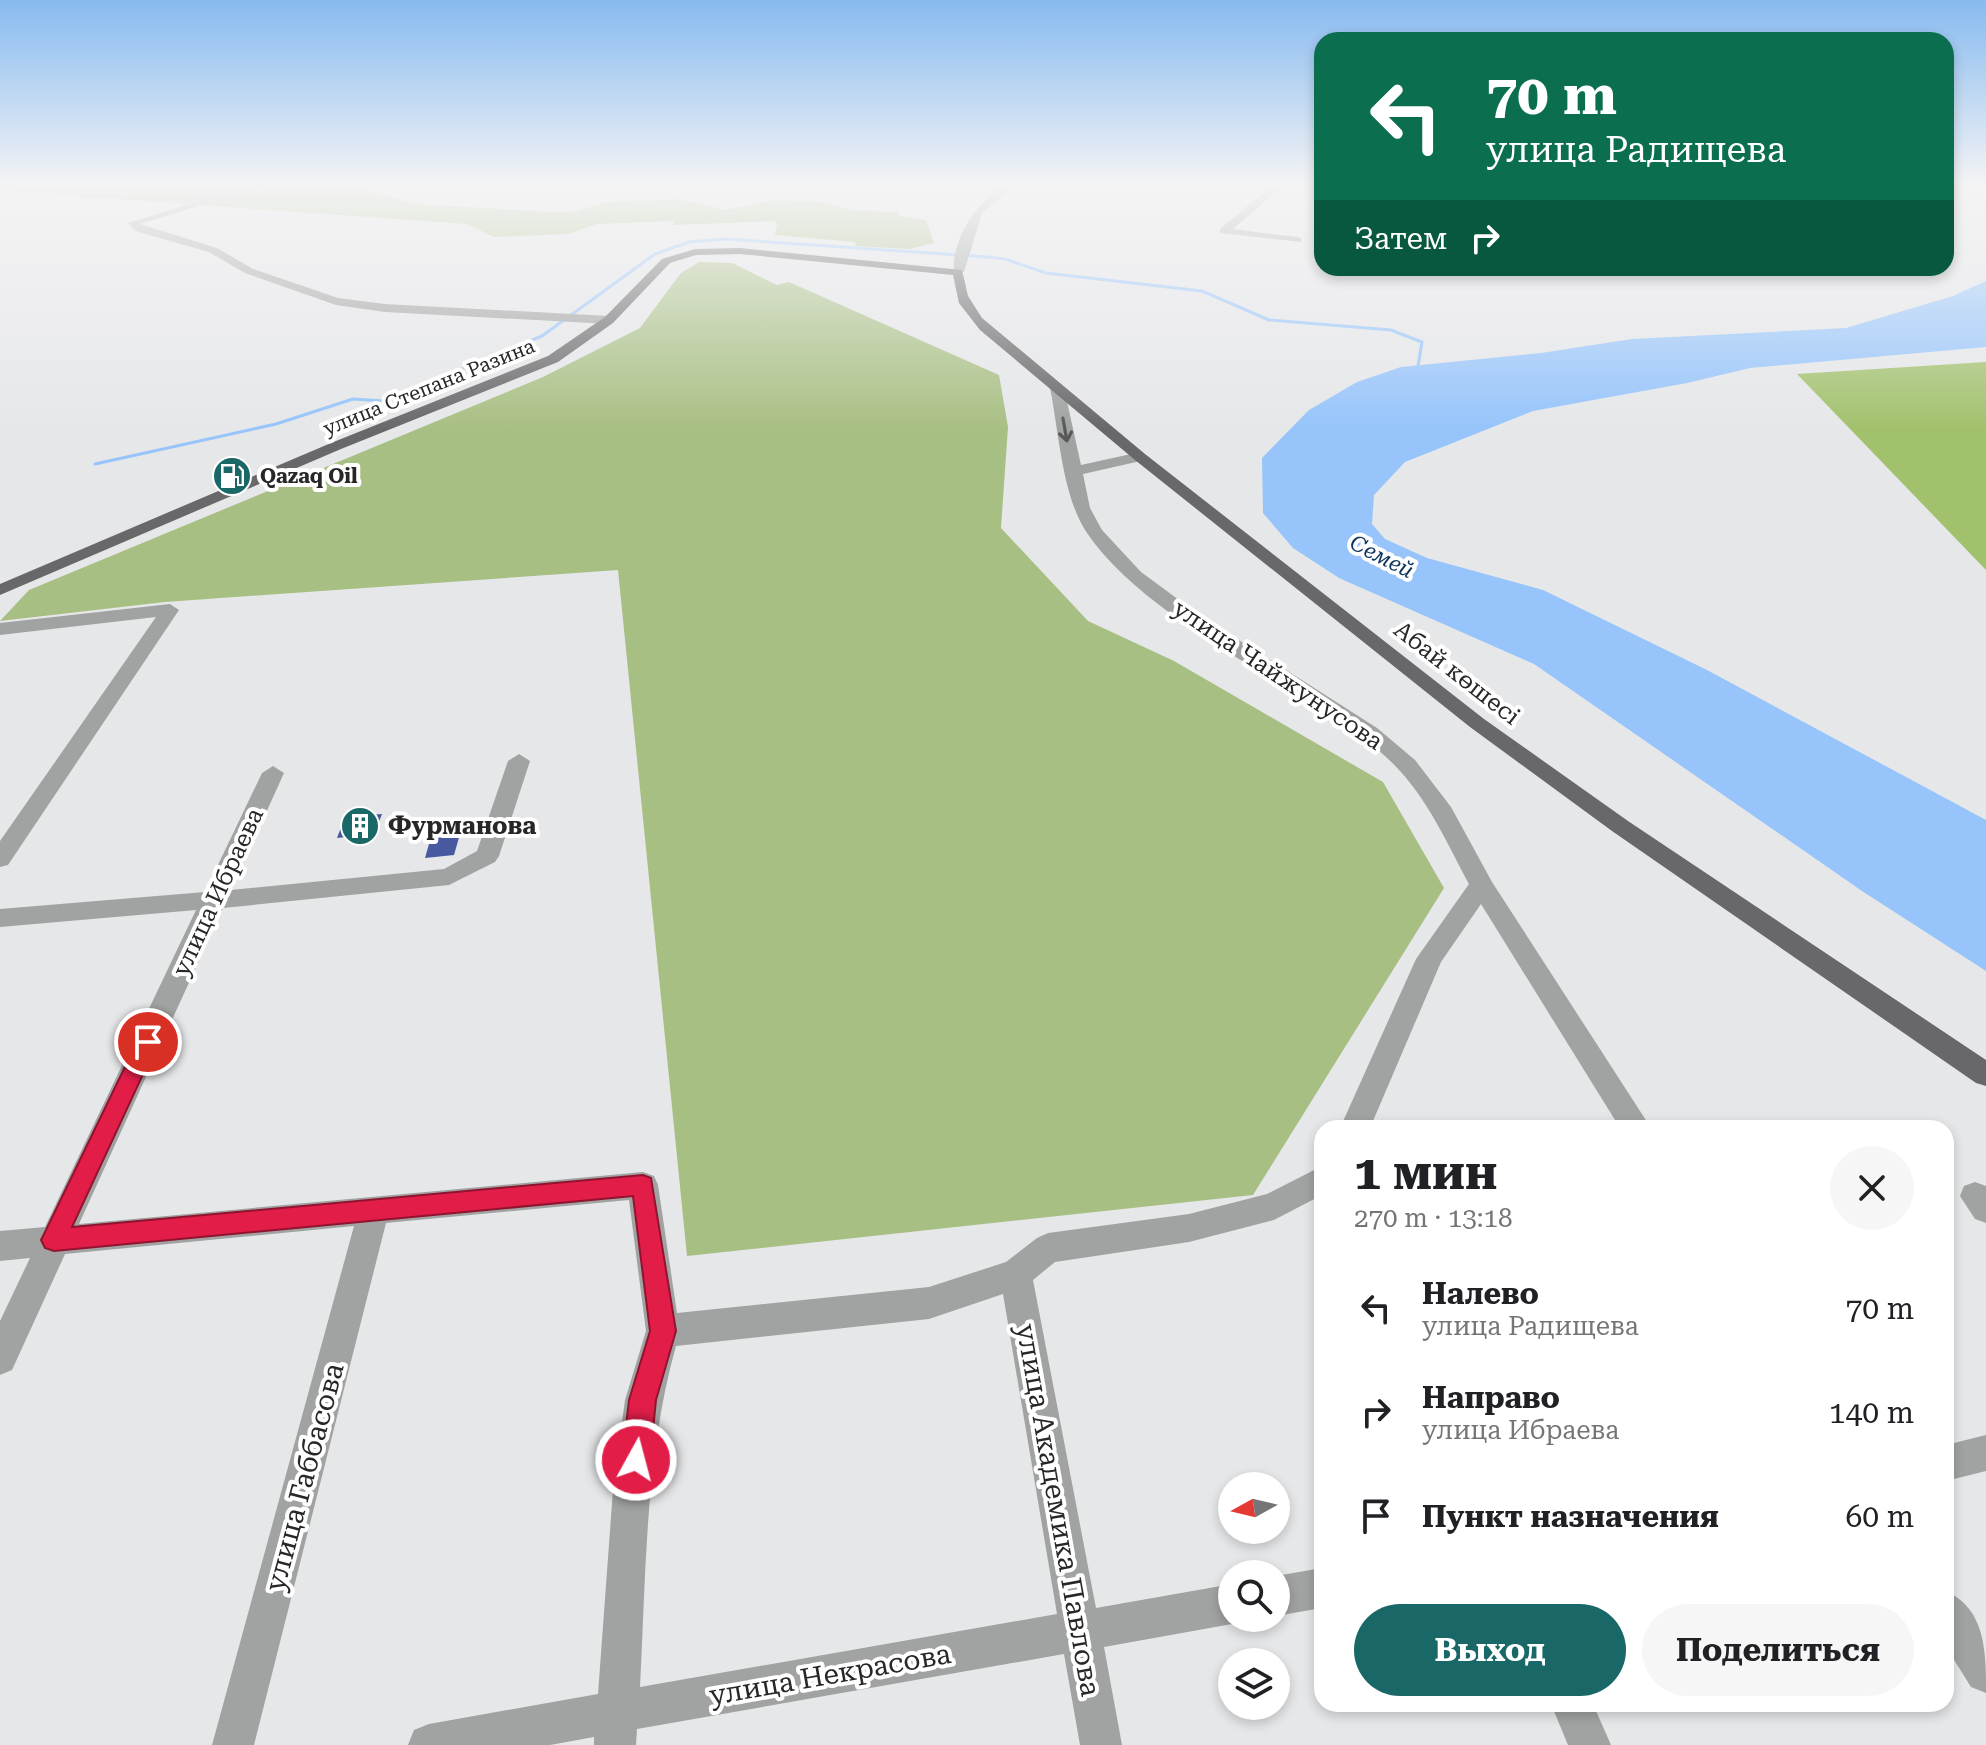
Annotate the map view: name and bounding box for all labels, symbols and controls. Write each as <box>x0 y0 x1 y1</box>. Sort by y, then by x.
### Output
text: 70 m <box>1486 62 1617 128</box>
icon: left <box>1354 64 1458 168</box>
text: улица Радищева <box>1486 129 1786 171</box>
icon: right <box>1463 216 1507 260</box>
text: Затем <box>1354 221 1447 256</box>
street label: улица Степана Разина <box>320 333 538 440</box>
one-way arrow <box>1059 417 1074 442</box>
fuel station icon: Qazaq Oil <box>211 455 253 497</box>
place label: Qazaq Oil <box>260 464 358 488</box>
water label: Семей <box>1346 530 1418 583</box>
street label: улица Чайжунусова <box>1168 594 1388 756</box>
street label: Абай көшесі <box>1389 615 1526 731</box>
street label: улица Ибраева <box>167 804 269 980</box>
building icon: Фурманова <box>339 805 381 847</box>
place label: Фурманова <box>388 812 536 840</box>
pin <box>114 1008 182 1076</box>
icon: arrive <box>126 1020 170 1064</box>
text: 1 мин <box>1354 1145 1497 1201</box>
button: close <box>1830 1146 1914 1230</box>
text: 270 m · 13:18 <box>1354 1203 1513 1233</box>
text: Налево <box>1422 1276 1539 1311</box>
icon: left <box>1354 1286 1398 1330</box>
text: 70 m <box>1845 1291 1914 1326</box>
text: улица Радищева <box>1422 1311 1639 1341</box>
street label: улица Академика Павлова <box>1009 1321 1108 1699</box>
street label: улица Габбасова <box>258 1359 351 1595</box>
text: Направо <box>1422 1380 1560 1415</box>
icon: right <box>1354 1390 1398 1434</box>
text: 140 m <box>1829 1395 1914 1430</box>
text: улица Ибраева <box>1422 1415 1619 1445</box>
position arrow <box>594 1418 678 1502</box>
north arrow <box>1218 1472 1290 1544</box>
map controls <box>1218 1472 1290 1720</box>
icon: arrive <box>1354 1494 1398 1538</box>
text: Пункт назначения <box>1422 1499 1719 1534</box>
text: 60 m <box>1845 1499 1914 1534</box>
button: search <box>1218 1560 1290 1632</box>
button: Выход <box>1354 1604 1626 1696</box>
button: Поделиться <box>1642 1604 1914 1696</box>
street label: улица Некрасова <box>707 1637 954 1712</box>
button: layers <box>1218 1648 1290 1720</box>

